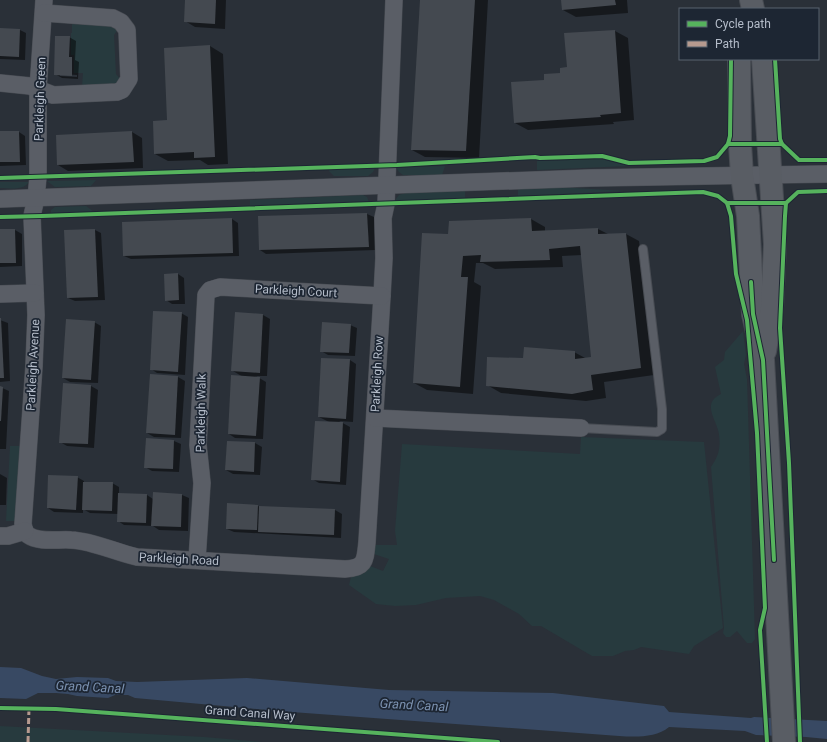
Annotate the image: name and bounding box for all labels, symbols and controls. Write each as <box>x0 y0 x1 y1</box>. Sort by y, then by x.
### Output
legend <box>679 8 819 60</box>
text: Cycle path <box>715 17 771 31</box>
text: Path <box>715 37 740 51</box>
street label: Parkleigh Green <box>32 57 48 141</box>
street label: Parkleigh Court <box>255 282 338 300</box>
street label: Parkleigh Avenue <box>24 319 42 411</box>
street label: Parkleigh Row <box>368 336 386 412</box>
street label: Parkleigh Walk <box>193 373 209 452</box>
street label: Parkleigh Road <box>139 550 219 568</box>
water label: Grand Canal <box>55 678 126 696</box>
water label: Grand Canal <box>379 696 450 714</box>
street label: Grand Canal Way <box>204 703 296 723</box>

